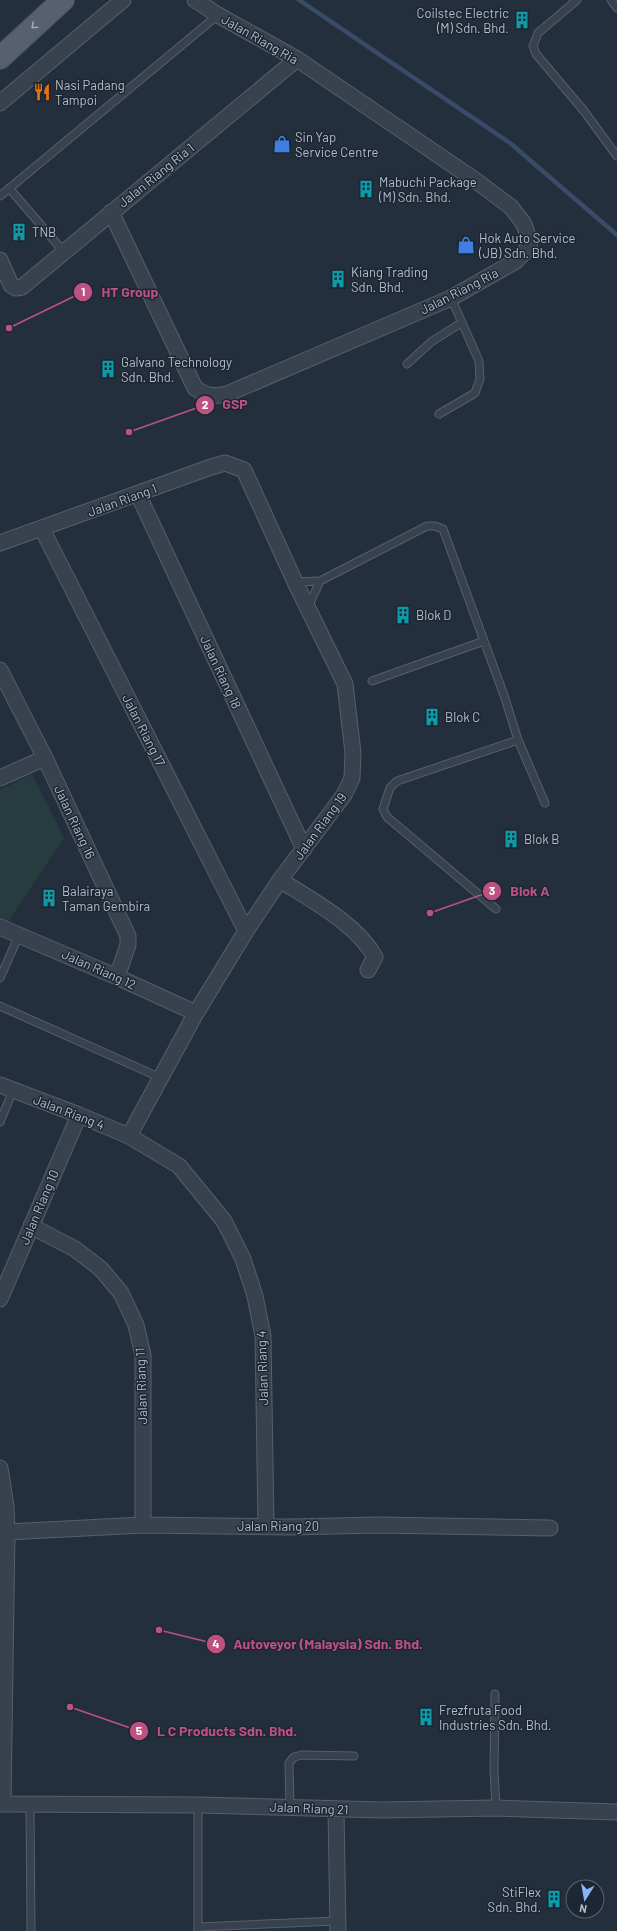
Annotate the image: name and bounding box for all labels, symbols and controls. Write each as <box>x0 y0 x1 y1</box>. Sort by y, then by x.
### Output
place label: Coilstec Electric (M) Sdn. Bhd. <box>417 5 509 36</box>
building icon: Coilstec Electric (M) Sdn. Bhd. <box>512 10 532 30</box>
street label: Jalan Riang Ria <box>219 11 301 67</box>
one-way arrow <box>32 22 39 29</box>
place label: Nasi Padang Tampoi <box>55 77 125 108</box>
restaurant icon: Nasi Padang Tampoi <box>32 82 52 102</box>
place label: Sin Yap Service Centre <box>295 129 379 160</box>
shop icon: Sin Yap Service Centre <box>272 134 292 154</box>
street label: Jalan Riang Ria 1 <box>115 140 197 210</box>
place label: Mabuchi Package (M) Sdn. Bhd. <box>378 174 477 205</box>
building icon: Mabuchi Package (M) Sdn. Bhd. <box>356 179 376 199</box>
building icon: TNB <box>9 222 29 242</box>
place label: TNB <box>32 224 56 240</box>
place label: Hok Auto Service (JB) Sdn. Bhd. <box>478 230 576 261</box>
shop icon: Hok Auto Service (JB) Sdn. Bhd. <box>456 235 476 255</box>
place label: Kiang Trading Sdn. Bhd. <box>351 264 428 295</box>
street label: Jalan Riang Ria <box>417 264 501 318</box>
building icon: Kiang Trading Sdn. Bhd. <box>328 269 348 289</box>
callout: HT Group <box>73 279 166 305</box>
text: HT Group <box>102 283 158 300</box>
text: 1 <box>81 284 85 298</box>
place label: Galvano Technology Sdn. Bhd. <box>121 354 232 385</box>
building icon: Galvano Technology Sdn. Bhd. <box>98 359 118 379</box>
callout: GSP <box>195 392 256 418</box>
text: GSP <box>222 395 248 412</box>
text: 2 <box>202 397 209 411</box>
street label: Jalan Riang 1 <box>85 480 159 520</box>
building icon: Blok D <box>393 605 413 625</box>
place label: Blok D <box>416 607 451 623</box>
street label: Jalan Riang 18 <box>197 633 245 711</box>
street label: Jalan Riang 17 <box>119 691 169 769</box>
building icon: Blok C <box>422 707 442 727</box>
place label: Blok C <box>445 709 480 725</box>
street label: Jalan Riang 16 <box>51 783 99 862</box>
street label: Jalan Riang 19 <box>290 789 350 863</box>
building icon: Blok B <box>501 829 521 849</box>
place label: Blok B <box>524 831 560 847</box>
callout: Blok A <box>482 878 558 904</box>
text: Blok A <box>510 882 550 899</box>
place label: Balairaya Taman Gembira <box>62 883 150 914</box>
text: 3 <box>489 883 495 897</box>
building icon: Balairaya Taman Gembira <box>39 888 59 908</box>
street label: Jalan Riang 12 <box>59 946 139 992</box>
street label: Jalan Riang 4 <box>31 1091 107 1133</box>
street label: Jalan Riang 10 <box>16 1167 62 1247</box>
street label: Jalan Riang 4 <box>253 1330 271 1406</box>
street label: Jalan Riang 11 <box>132 1347 150 1425</box>
street label: Jalan Riang 20 <box>237 1518 319 1534</box>
callout: Autoveyor (Malaysia) Sdn. Bhd. <box>206 1631 431 1657</box>
text: Autoveyor (Malaysia) Sdn. Bhd. <box>233 1635 423 1652</box>
text: 4 <box>212 1636 220 1650</box>
place label: Frezfruta Food Industries Sdn. Bhd. <box>439 1702 551 1733</box>
building icon: Frezfruta Food Industries Sdn. Bhd. <box>416 1707 436 1727</box>
callout: L C Products Sdn. Bhd. <box>129 1718 305 1744</box>
text: L C Products Sdn. Bhd. <box>157 1722 297 1739</box>
text: 5 <box>136 1723 143 1737</box>
street label: Jalan Riang 21 <box>269 1799 349 1817</box>
north arrow <box>565 1879 605 1919</box>
place label: StiFlex Sdn. Bhd. <box>488 1884 541 1915</box>
building icon: StiFlex Sdn. Bhd. <box>544 1889 564 1909</box>
text: N <box>578 1902 588 1916</box>

